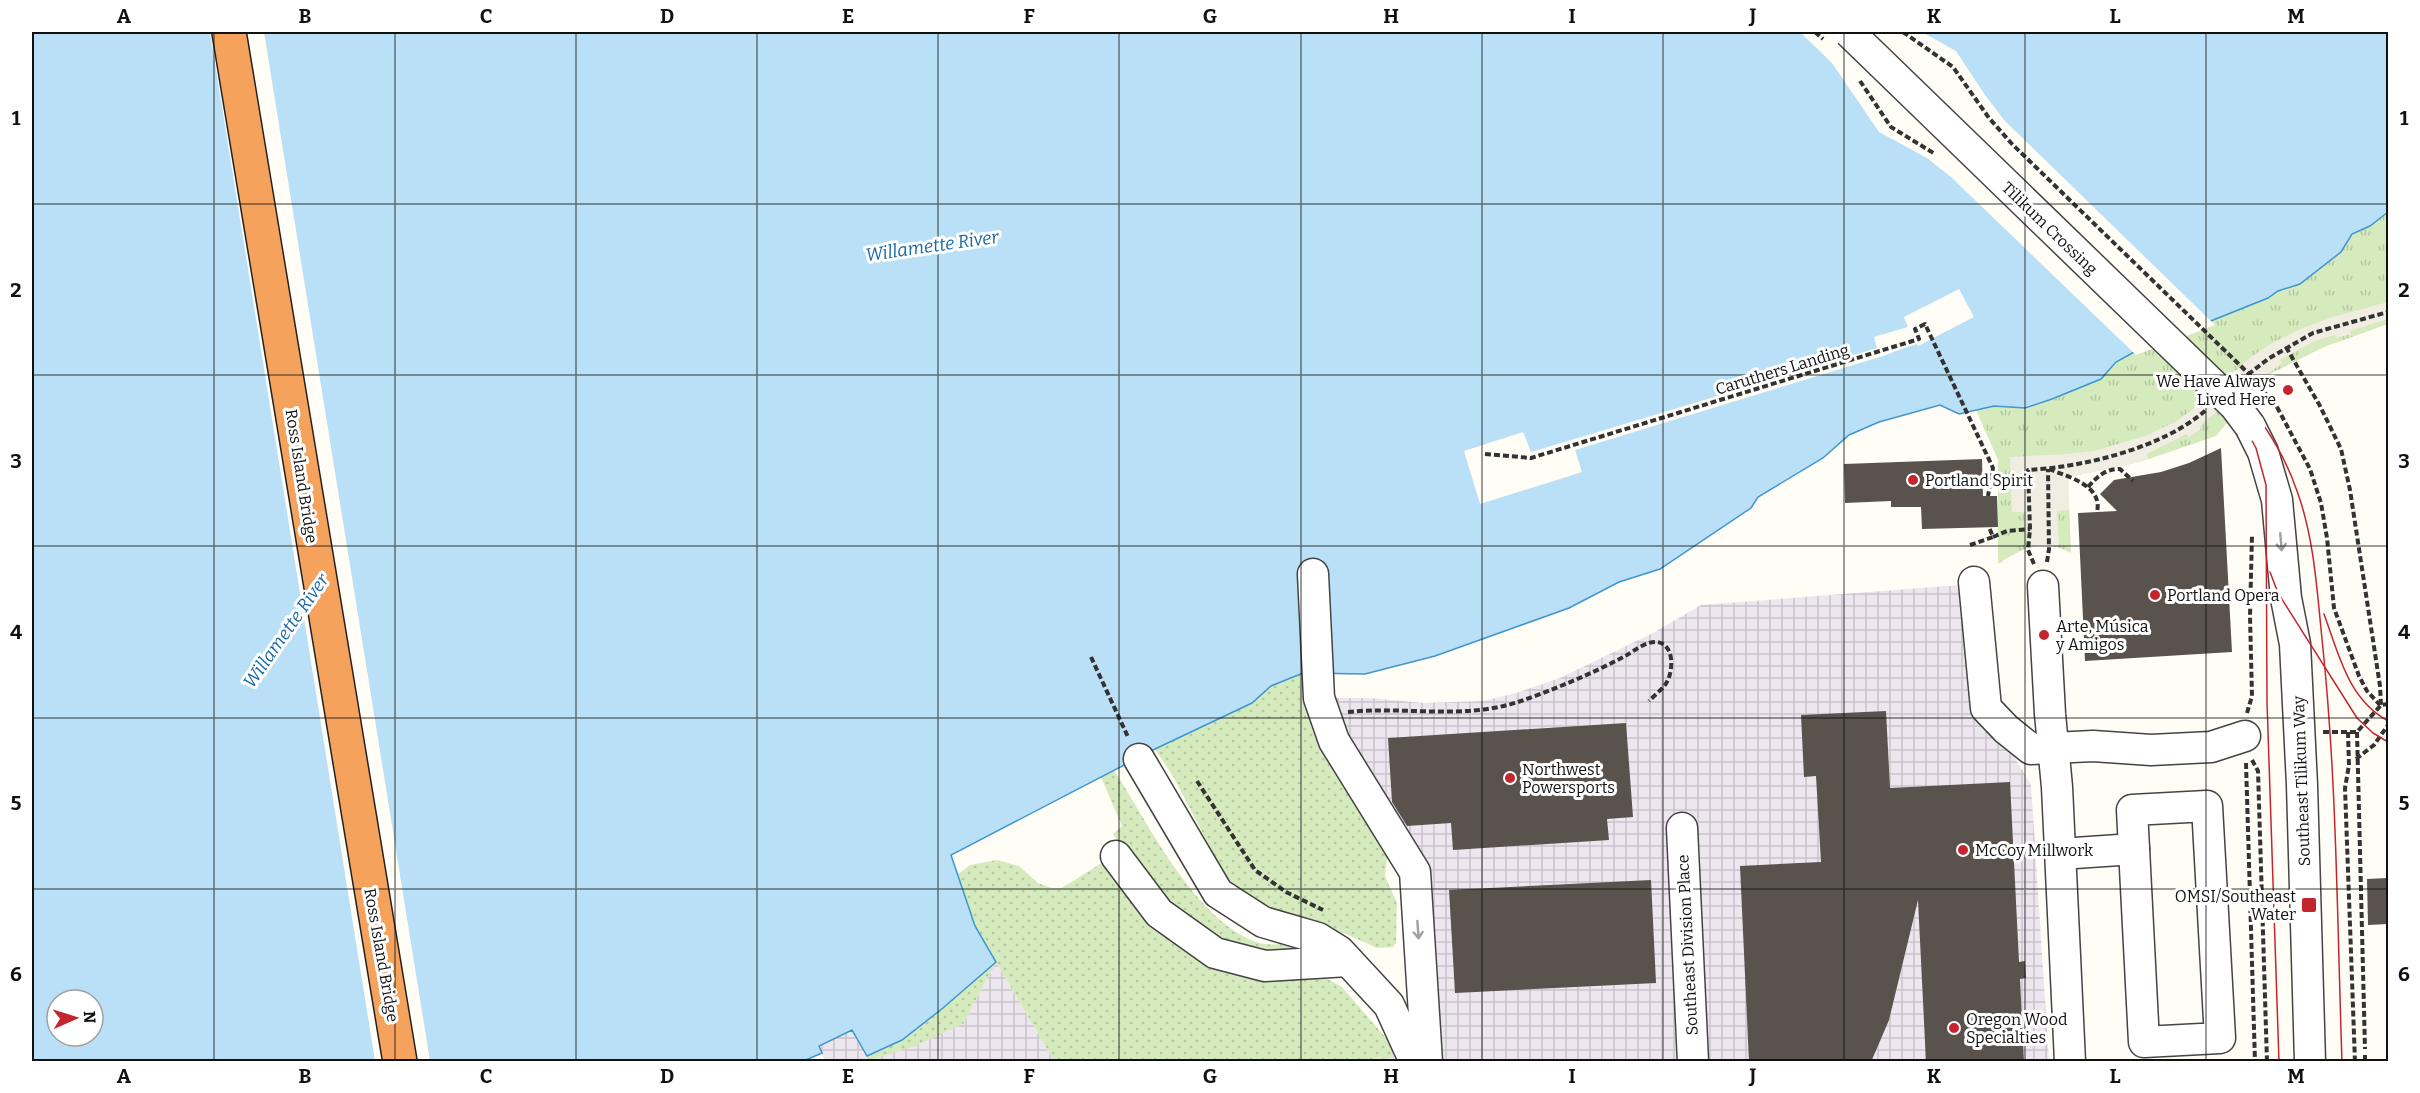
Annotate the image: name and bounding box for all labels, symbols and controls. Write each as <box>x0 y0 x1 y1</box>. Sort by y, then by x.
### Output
text: A <box>117 4 132 28</box>
text: B <box>299 4 312 28</box>
text: C <box>480 4 492 28</box>
text: D <box>660 4 674 28</box>
text: E <box>842 4 854 28</box>
text: F <box>1023 4 1035 28</box>
text: G <box>1203 4 1217 28</box>
text: H <box>1383 4 1399 28</box>
text: I <box>1568 4 1576 28</box>
text: J <box>1749 4 1757 28</box>
text: K <box>1927 4 1942 28</box>
text: L <box>2109 4 2121 28</box>
text: M <box>2287 4 2305 28</box>
text: 1 <box>12 106 21 130</box>
text: 1 <box>2400 106 2409 130</box>
street label: Tilikum Crossing <box>1998 178 2101 279</box>
water label: Willamette River <box>864 226 1001 266</box>
text: 2 <box>10 278 22 302</box>
text: 2 <box>2398 278 2410 302</box>
street label: Caruthers Landing <box>1713 340 1851 399</box>
place label: We Have Always Lived Here <box>2156 372 2276 409</box>
marker: We Have Always Lived Here <box>2281 383 2295 397</box>
street label: Ross Island Bridge <box>282 408 321 544</box>
text: 3 <box>10 449 22 473</box>
text: 3 <box>2398 449 2410 473</box>
place label: Portland Spirit <box>1925 471 2033 490</box>
marker: Portland Spirit <box>1906 473 1920 487</box>
one-way arrow <box>2276 532 2287 552</box>
water label: Willamette River <box>239 569 334 692</box>
place label: Portland Opera <box>2167 586 2280 605</box>
marker: Portland Opera <box>2148 588 2162 602</box>
place label: Arte, Música y Amigos <box>2055 617 2149 654</box>
text: 4 <box>10 620 22 644</box>
text: 4 <box>2398 620 2410 644</box>
marker: Arte, Música y Amigos <box>2037 628 2051 642</box>
street label: Southeast Tilikum Way <box>2289 695 2314 866</box>
place label: Northwest Powersports <box>1522 760 1615 797</box>
marker: Northwest Powersports <box>1503 771 1517 785</box>
text: 5 <box>11 791 22 815</box>
text: 5 <box>2399 791 2410 815</box>
place label: McCoy Millwork <box>1975 841 2093 860</box>
marker: McCoy Millwork <box>1956 843 1970 857</box>
street label: Southeast Division Place <box>1673 854 1702 1036</box>
street label: Ross Island Bridge <box>360 887 403 1023</box>
place label: OMSI/Southeast Water <box>2175 887 2296 924</box>
marker: OMSI/Southeast Water <box>2300 896 2318 914</box>
one-way arrow <box>1413 920 1424 939</box>
text: 6 <box>10 962 22 986</box>
text: 6 <box>2398 962 2410 986</box>
north arrow <box>45 988 105 1048</box>
place label: Oregon Wood Specialties <box>1966 1010 2068 1047</box>
text: N <box>80 1011 99 1024</box>
marker: Oregon Wood Specialties <box>1947 1021 1961 1035</box>
text: A <box>117 1064 132 1088</box>
text: B <box>299 1064 312 1088</box>
text: C <box>480 1064 492 1088</box>
text: D <box>660 1064 674 1088</box>
text: E <box>842 1064 854 1088</box>
text: F <box>1023 1064 1035 1088</box>
text: G <box>1203 1064 1217 1088</box>
text: H <box>1383 1064 1399 1088</box>
text: I <box>1568 1064 1576 1088</box>
text: J <box>1749 1064 1757 1088</box>
text: K <box>1927 1064 1942 1088</box>
text: L <box>2109 1064 2121 1088</box>
text: M <box>2287 1064 2305 1088</box>

